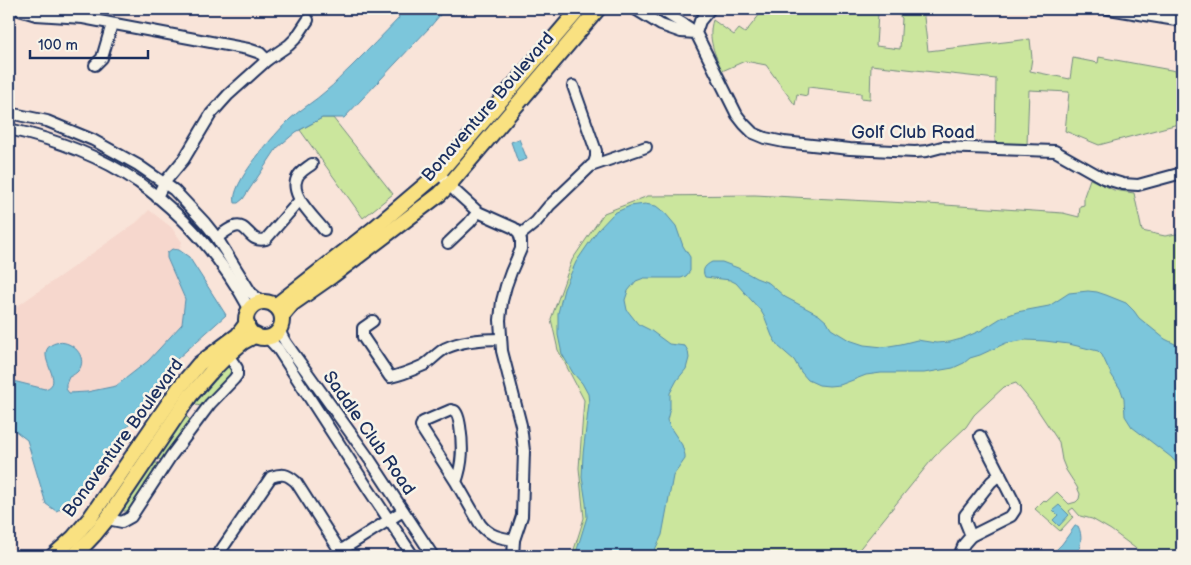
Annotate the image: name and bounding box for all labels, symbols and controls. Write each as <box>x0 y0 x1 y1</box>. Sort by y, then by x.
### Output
scale bar <box>30 28 148 60</box>
street label: Bonaventure Boulevard <box>417 28 559 186</box>
text: 100 m <box>38 36 78 55</box>
street label: Golf Club Road <box>851 122 975 143</box>
street label: Bonaventure Boulevard <box>58 354 188 522</box>
street label: Saddle Club Road <box>318 367 420 499</box>

